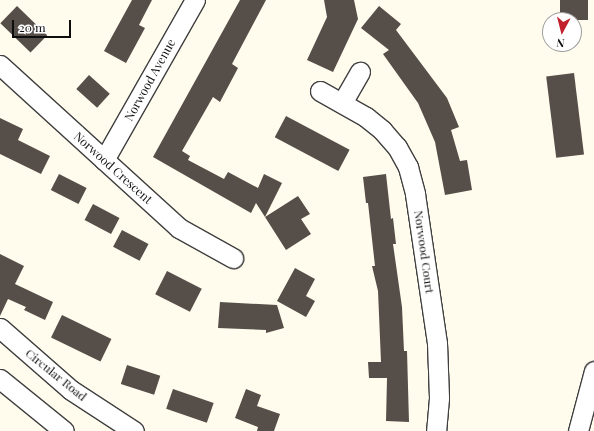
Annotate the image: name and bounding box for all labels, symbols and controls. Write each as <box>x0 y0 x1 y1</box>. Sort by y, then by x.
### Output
scale bar <box>14 12 73 38</box>
north arrow <box>542 12 582 52</box>
text: 20 m <box>19 19 46 35</box>
text: N <box>556 35 565 51</box>
street label: Norwood Avenue <box>121 36 179 124</box>
street label: Norwood Crescent <box>71 129 155 207</box>
street label: Norwood Court <box>411 210 437 294</box>
street label: Circular Road <box>22 346 90 404</box>

